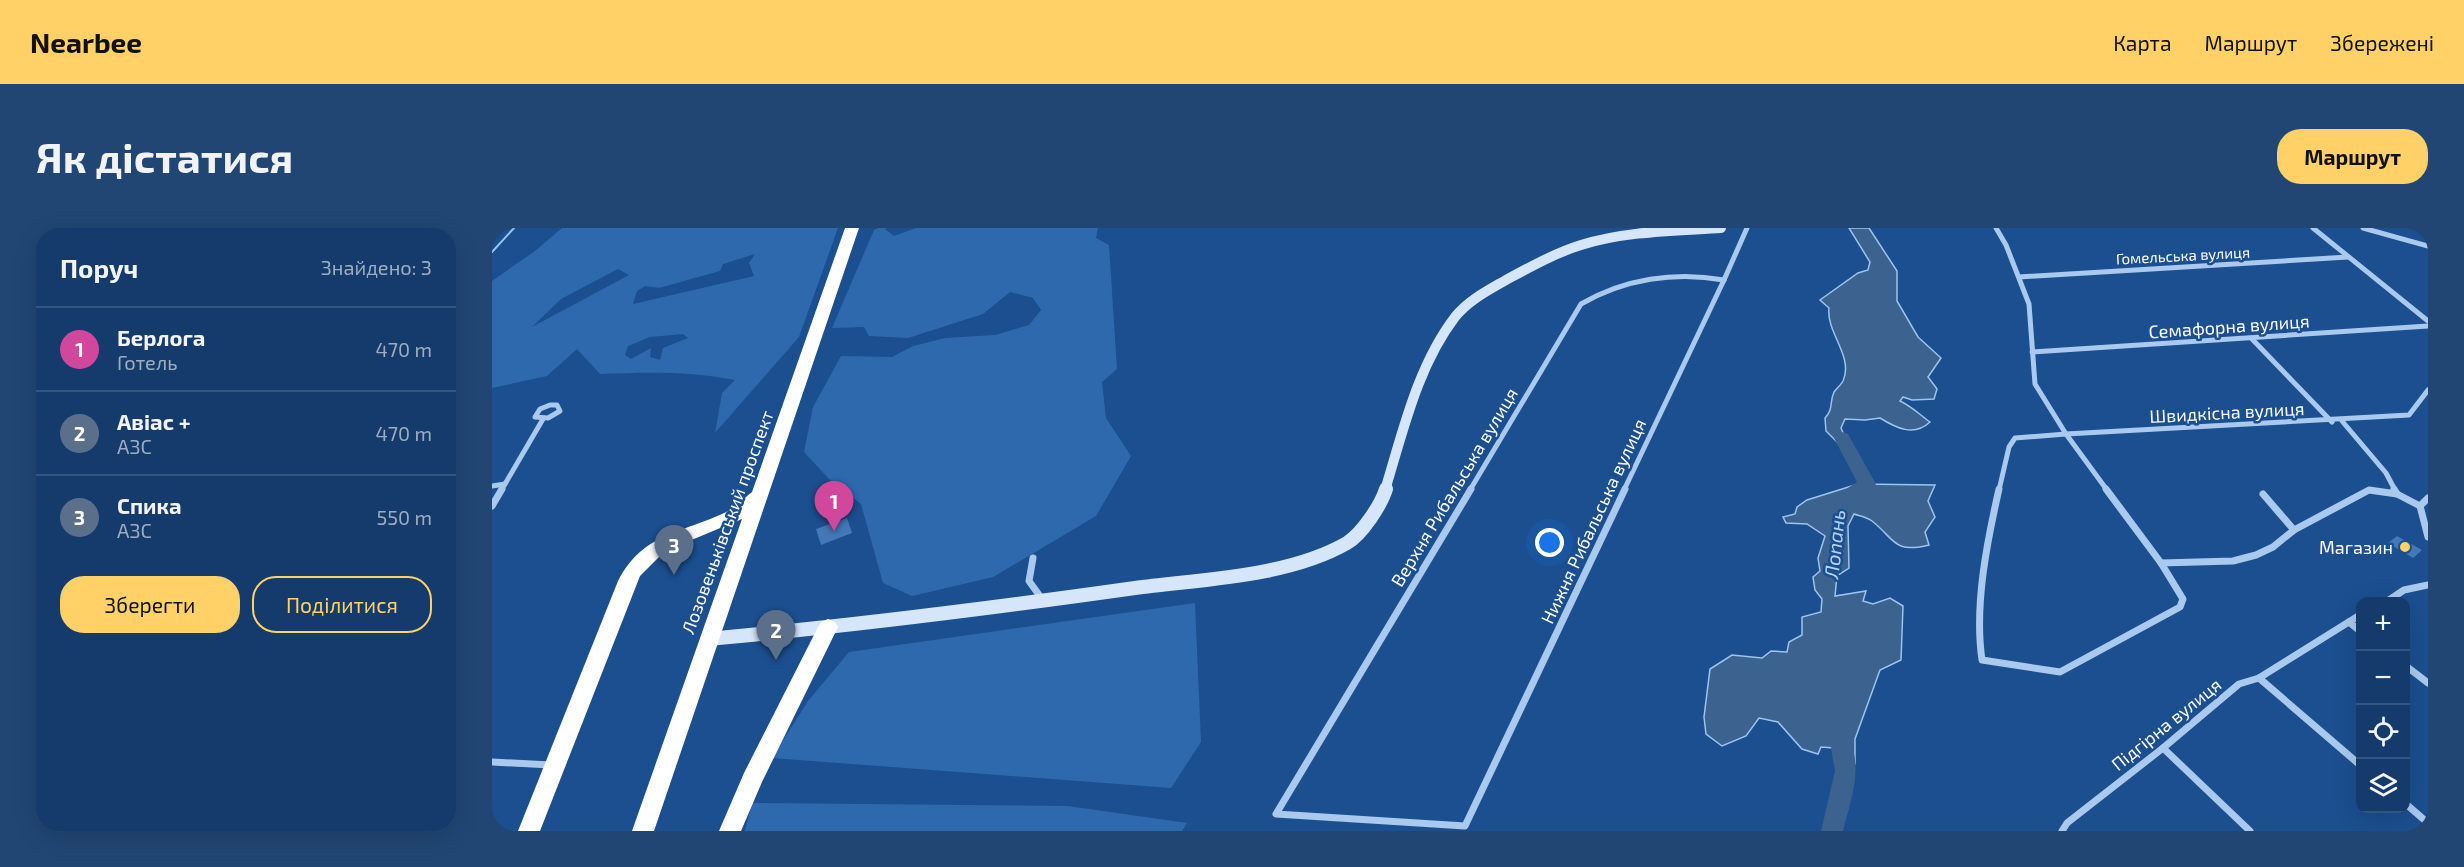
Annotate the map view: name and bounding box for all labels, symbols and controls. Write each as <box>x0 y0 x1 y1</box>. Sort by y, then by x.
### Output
text: Nearbee <box>30 25 142 59</box>
text: Карта <box>2113 30 2172 55</box>
text: Маршрут <box>2205 30 2297 55</box>
text: Збережені <box>2330 30 2434 55</box>
button: Маршрут <box>2277 129 2428 184</box>
text: Як дістатися <box>36 131 293 181</box>
street label: Гомельська вулиця <box>2116 243 2251 268</box>
text: Поруч <box>60 252 138 283</box>
text: Знайдено: 3 <box>321 255 432 279</box>
street label: Семафорна вулиця <box>2148 309 2310 343</box>
text: Берлога <box>117 324 205 350</box>
text: 1 <box>75 337 84 361</box>
text: 470 m <box>375 337 432 361</box>
text: Готель <box>117 350 177 374</box>
street label: Верхня Рибальська вулиця <box>1386 384 1522 590</box>
street label: Швидкісна вулиця <box>2149 397 2305 427</box>
street label: Лозовеньківський проспект <box>676 407 778 637</box>
text: Авiас + <box>117 408 190 434</box>
street label: Нижня Рибальська вулиця <box>1536 415 1650 627</box>
text: 2 <box>74 421 85 445</box>
text: 470 m <box>375 421 432 445</box>
text: АЗС <box>117 434 152 458</box>
pin: 1 <box>814 482 854 531</box>
text: Спика <box>117 492 182 518</box>
text: 3 <box>74 505 85 529</box>
text: 550 m <box>377 505 432 529</box>
water label: Лопань <box>1818 508 1850 581</box>
text: АЗС <box>117 518 152 542</box>
pin: 3 <box>654 526 693 575</box>
your location <box>1535 528 1564 557</box>
place label: Магазин <box>2319 536 2393 558</box>
marker: Магазин <box>2398 540 2412 554</box>
button: Зберегти <box>60 576 240 633</box>
button: Поділитися <box>252 576 432 633</box>
map controls <box>2356 597 2410 813</box>
button: + <box>2356 597 2410 651</box>
pin: 2 <box>756 610 796 660</box>
button: − <box>2356 651 2410 705</box>
street label: Підгірна вулиця <box>2107 673 2225 775</box>
button: locate <box>2356 705 2410 759</box>
button: layers <box>2356 759 2410 813</box>

